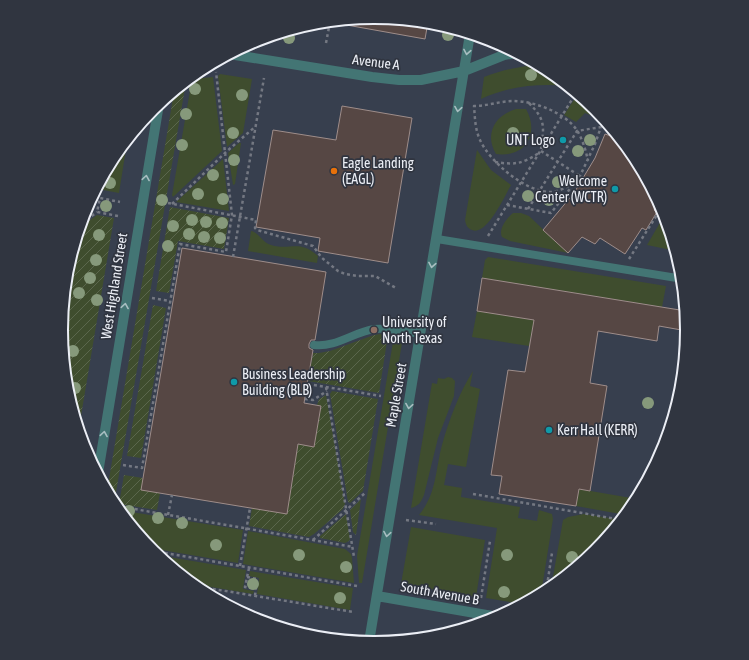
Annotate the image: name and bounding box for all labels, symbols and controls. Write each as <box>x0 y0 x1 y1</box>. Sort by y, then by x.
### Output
one-way arrow <box>464 49 472 55</box>
street label: Avenue A <box>351 51 401 73</box>
one-way arrow <box>454 106 463 112</box>
place label: UNT Logo <box>506 132 555 148</box>
marker: UNT Logo <box>558 135 568 145</box>
place label: Eagle Landing (EAGL) <box>342 155 414 187</box>
marker: Eagle Landing (EAGL) <box>329 166 339 176</box>
place label: Welcome Center (WCTR) <box>535 173 607 205</box>
one-way arrow <box>142 175 150 181</box>
marker: Welcome Center (WCTR) <box>610 184 620 194</box>
street label: West Highland Street <box>98 232 130 340</box>
one-way arrow <box>428 262 437 268</box>
one-way arrow <box>120 303 129 309</box>
place label: University of North Texas <box>382 314 447 346</box>
marker: University of North Texas <box>369 325 379 335</box>
street label: Maple Street <box>382 362 410 428</box>
place label: Business Leadership Building (BLB) <box>242 366 346 398</box>
marker: Business Leadership Building (BLB) <box>229 377 239 387</box>
one-way arrow <box>405 403 413 409</box>
place label: Kerr Hall (KERR) <box>557 422 638 438</box>
marker: Kerr Hall (KERR) <box>544 425 554 435</box>
one-way arrow <box>99 431 108 437</box>
one-way arrow <box>383 531 392 537</box>
street label: South Avenue B <box>400 578 481 608</box>

